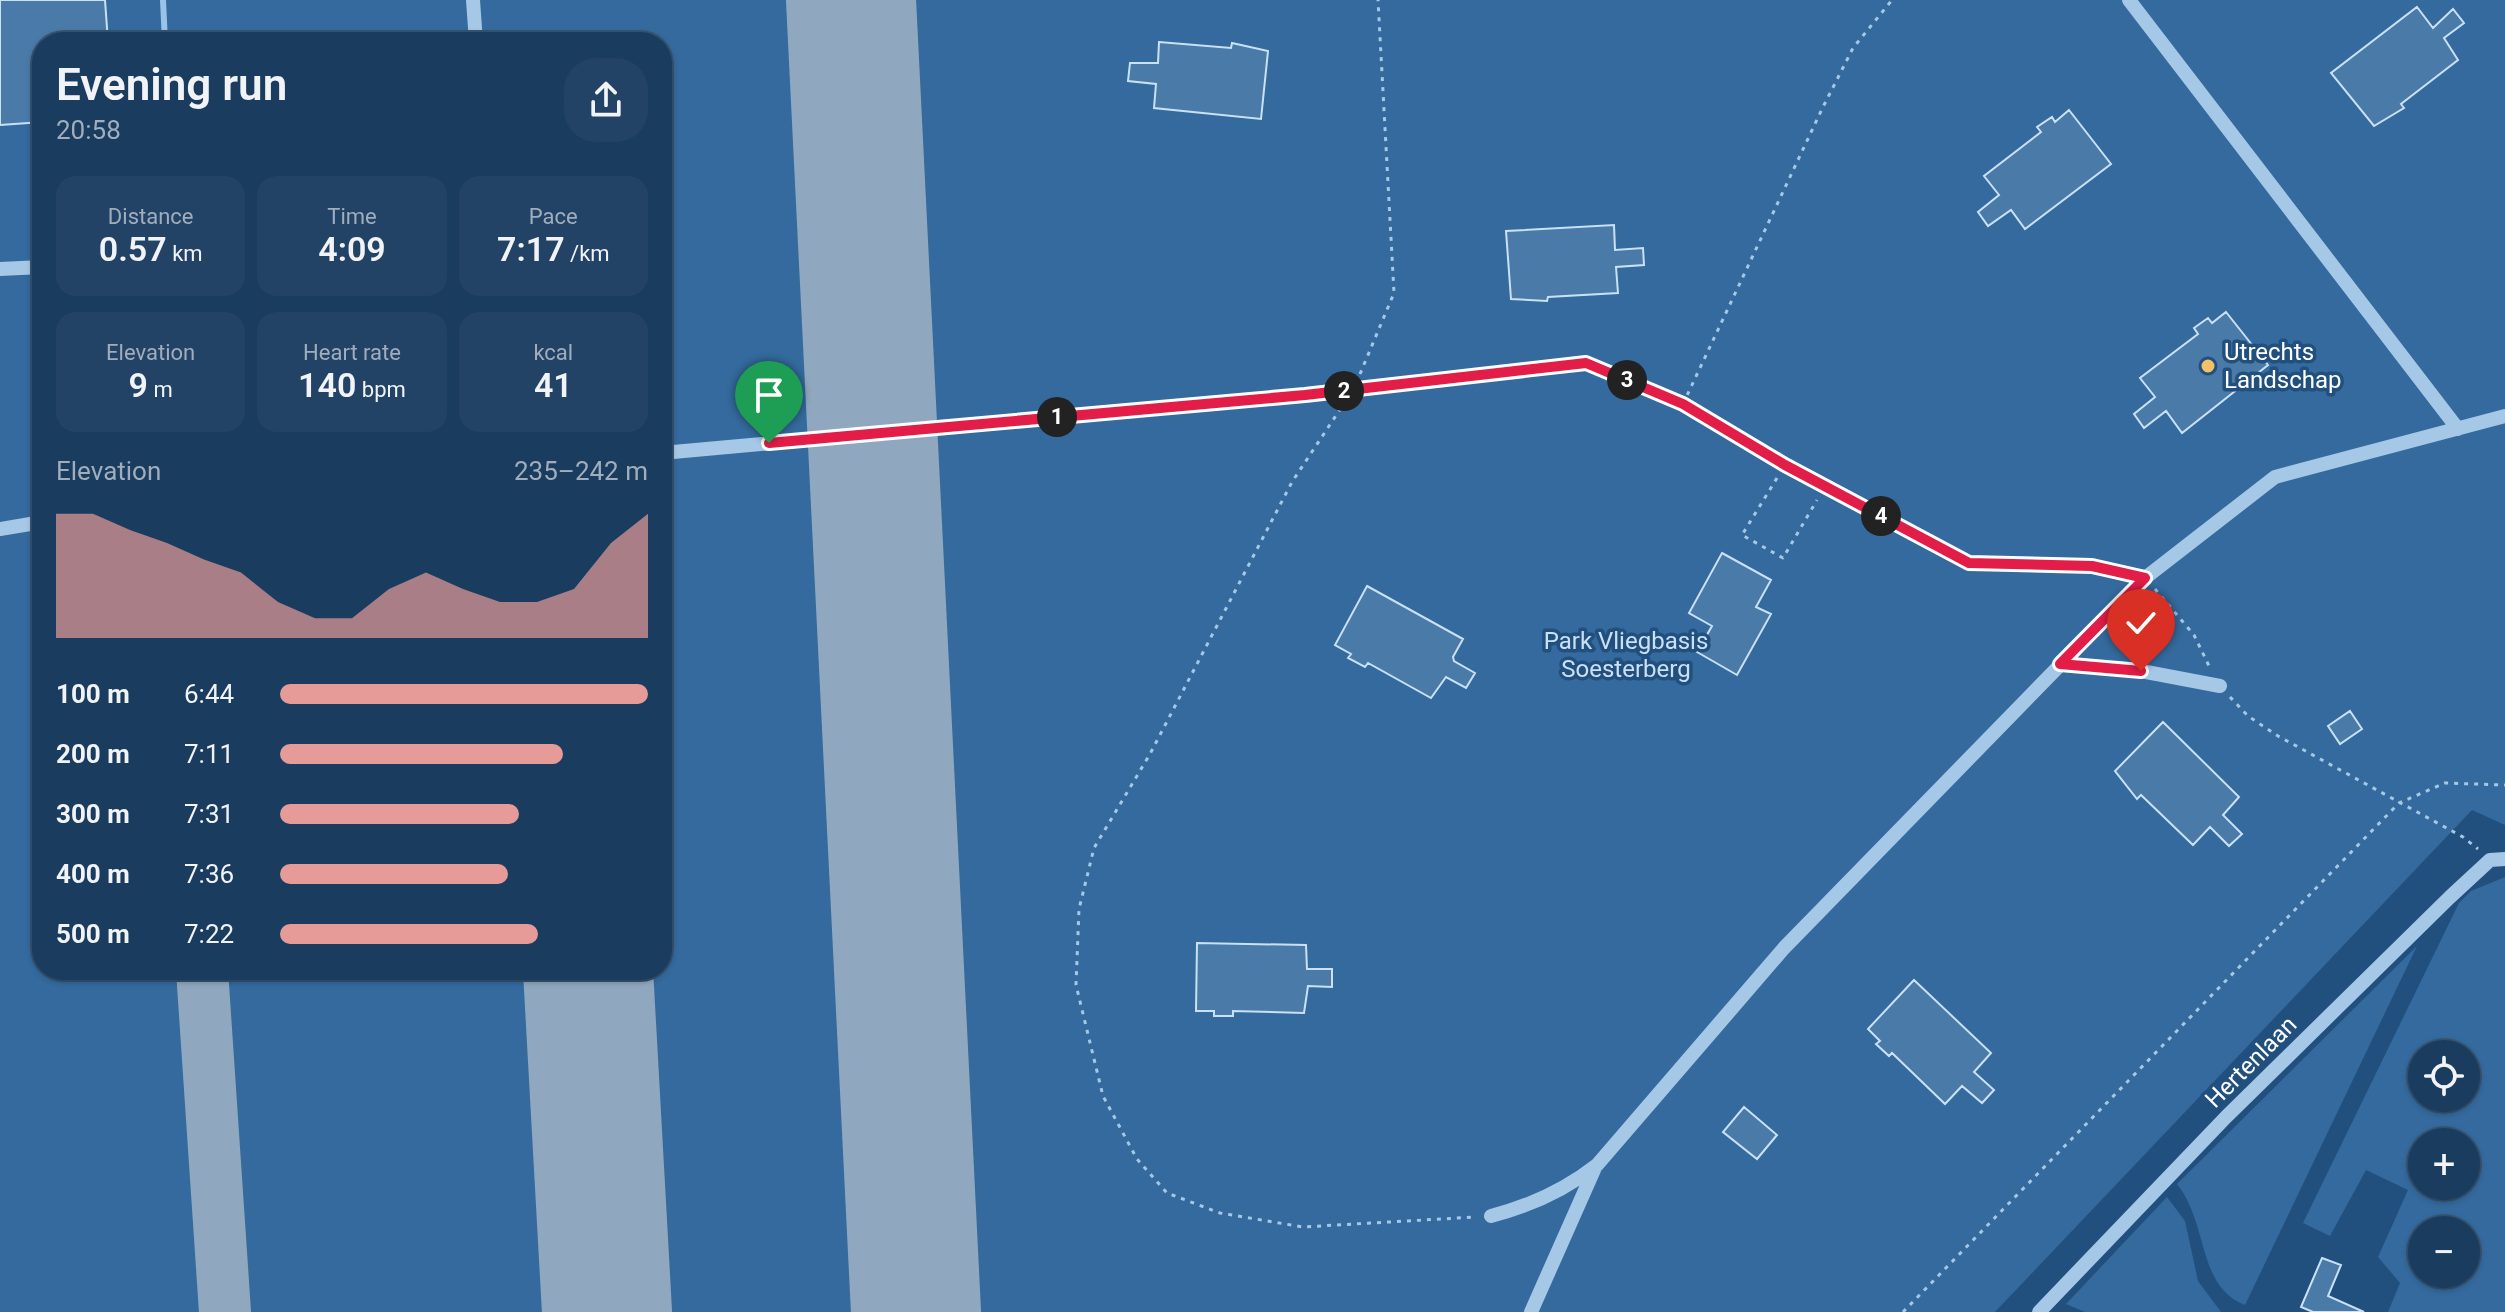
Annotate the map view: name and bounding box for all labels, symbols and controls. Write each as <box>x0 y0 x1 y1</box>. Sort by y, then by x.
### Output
button: share <box>564 58 648 142</box>
text: Evening run <box>56 59 287 111</box>
text: 20:58 <box>56 115 121 145</box>
text: Distance <box>108 204 193 229</box>
text: Time <box>327 204 377 229</box>
text: Pace <box>529 204 578 229</box>
text: 0.57 <box>99 229 167 269</box>
text: 4:09 <box>318 229 386 269</box>
text: 7:17 <box>497 229 565 269</box>
text: km <box>167 241 203 266</box>
text: /km <box>565 241 610 266</box>
place label: Utrechts Landschap <box>2224 338 2341 394</box>
text: Elevation <box>106 340 195 365</box>
text: Heart rate <box>303 340 401 365</box>
text: kcal <box>533 340 573 365</box>
marker: Utrechts Landschap <box>2199 357 2217 375</box>
pin: 3 <box>1607 360 1647 400</box>
pin <box>735 361 803 443</box>
text: 9 <box>129 365 148 405</box>
text: 140 <box>298 365 356 405</box>
text: 41 <box>534 365 573 405</box>
text: 3 <box>1621 367 1633 392</box>
pin: 2 <box>1324 371 1364 411</box>
icon: arrive <box>747 373 791 417</box>
text: m <box>148 377 173 402</box>
text: bpm <box>356 377 406 402</box>
text: 2 <box>1338 378 1350 403</box>
pin: 1 <box>1037 397 1077 437</box>
text: 1 <box>1051 404 1063 429</box>
text: Elevation <box>56 456 161 486</box>
text: 235–242 m <box>514 456 648 486</box>
pin: 4 <box>1861 496 1901 536</box>
text: 4 <box>1875 503 1887 528</box>
pin <box>2107 589 2175 671</box>
icon: check <box>2119 601 2163 645</box>
park label: Park Vliegbasis Soesterberg <box>1544 627 1708 683</box>
text: 100 m <box>56 679 130 709</box>
text: 6:44 <box>184 679 234 709</box>
text: 200 m <box>56 739 130 769</box>
text: 7:11 <box>184 739 234 769</box>
text: 300 m <box>56 799 130 829</box>
text: 7:31 <box>184 799 234 829</box>
text: 400 m <box>56 859 130 889</box>
text: 7:36 <box>184 859 234 889</box>
text: 500 m <box>56 919 130 949</box>
text: 7:22 <box>184 919 234 949</box>
street label: Hertenlaan <box>2200 1011 2302 1113</box>
map controls <box>2408 1040 2480 1288</box>
button: locate <box>2408 1040 2480 1112</box>
button: + <box>2408 1128 2480 1200</box>
button: − <box>2408 1216 2480 1288</box>

